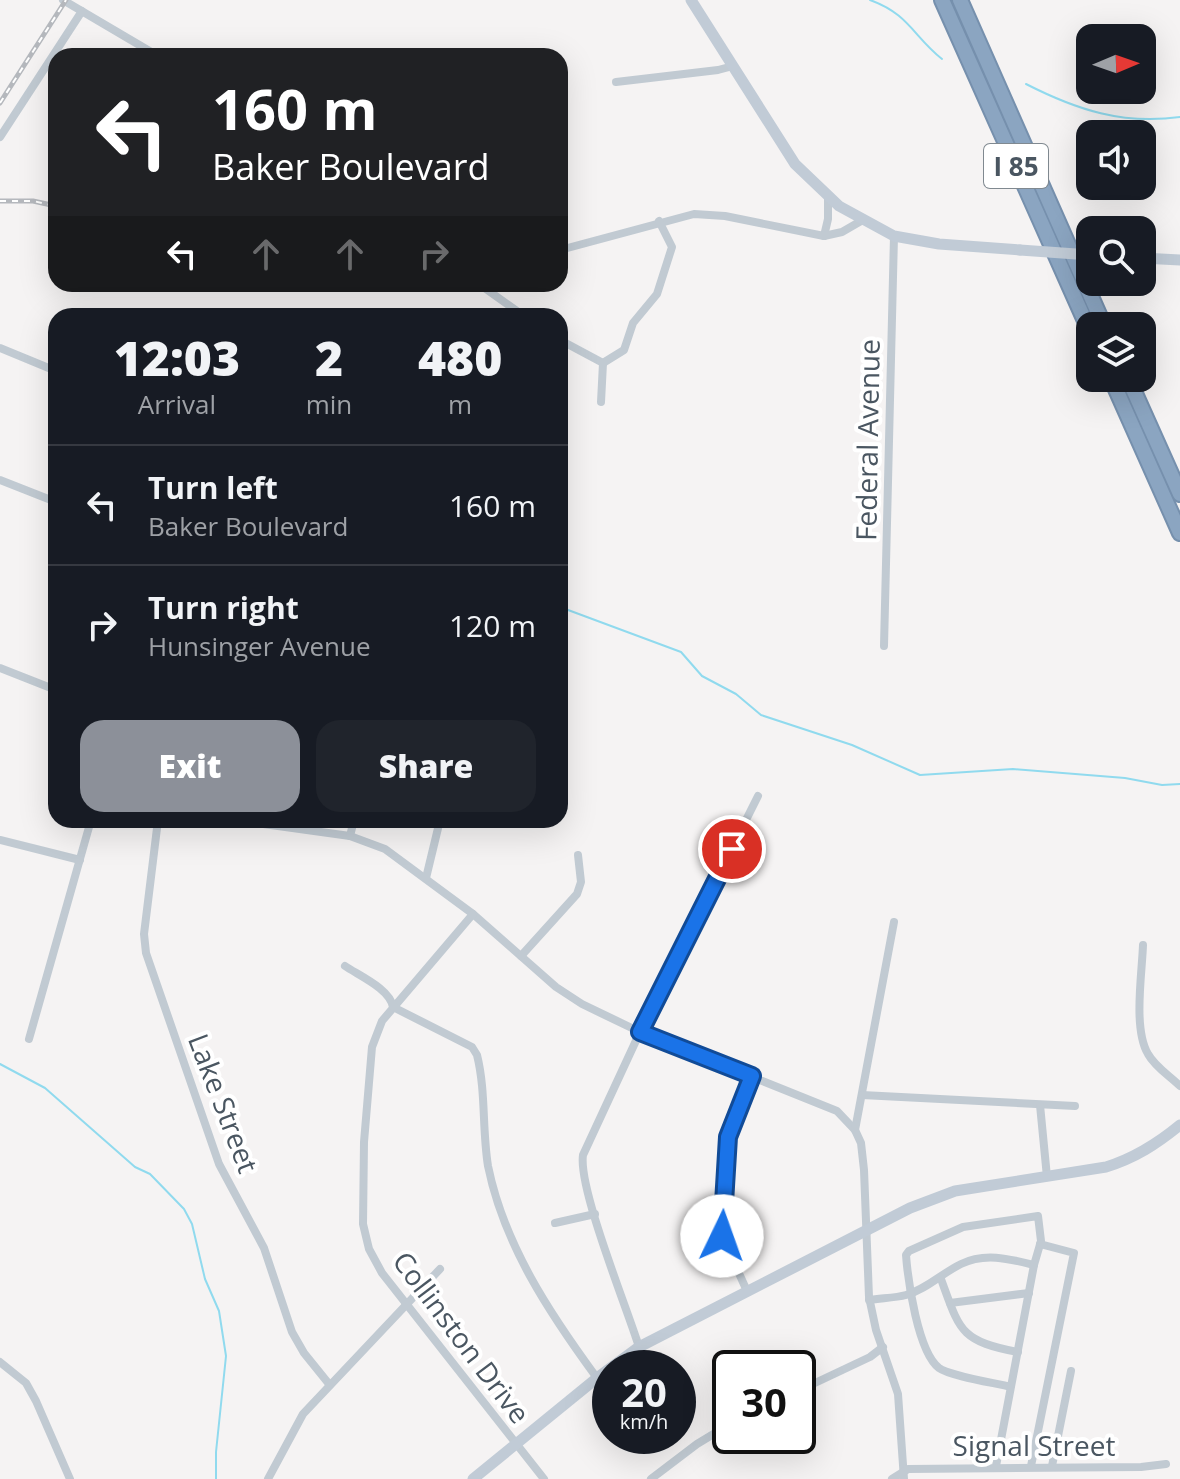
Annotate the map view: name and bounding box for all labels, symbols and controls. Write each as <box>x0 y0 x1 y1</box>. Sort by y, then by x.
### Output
north arrow <box>1076 24 1156 104</box>
map controls <box>1076 24 1156 392</box>
text: 160 m <box>212 70 378 146</box>
icon: left <box>80 80 184 184</box>
button: sound <box>1076 120 1156 200</box>
text: Baker Boulevard <box>212 142 489 191</box>
road number: I 85 <box>984 144 1048 188</box>
button: search <box>1076 216 1156 296</box>
icon: left <box>160 232 204 276</box>
icon: ahead <box>244 232 288 276</box>
icon: ahead <box>328 232 372 276</box>
icon: right <box>412 232 456 276</box>
button: layers <box>1076 312 1156 392</box>
text: 12:03 <box>114 325 240 390</box>
text: 2 <box>315 325 343 390</box>
text: 480 <box>418 325 502 390</box>
street label: Federal Avenue <box>846 339 888 541</box>
text: Arrival <box>138 386 216 422</box>
text: min <box>306 386 352 422</box>
text: m <box>448 386 472 422</box>
text: Turn left <box>148 467 278 508</box>
icon: left <box>80 483 124 527</box>
text: 160 m <box>449 485 536 526</box>
text: Baker Boulevard <box>148 508 348 544</box>
text: Turn right <box>148 587 299 628</box>
icon: right <box>80 603 124 647</box>
text: 120 m <box>449 605 536 646</box>
text: Hunsinger Avenue <box>148 628 371 664</box>
button: Exit <box>80 720 300 812</box>
button: Share <box>316 720 536 812</box>
pin <box>698 815 766 883</box>
icon: arrive <box>710 827 754 871</box>
street label: Lake Street <box>180 1028 268 1178</box>
position arrow <box>680 1194 764 1278</box>
street label: Collinston Drive <box>385 1243 539 1431</box>
speed limit sign: 30 <box>712 1350 816 1454</box>
text: 20 <box>621 1364 667 1419</box>
text: km/h <box>620 1408 668 1435</box>
street label: Signal Street <box>953 1426 1115 1464</box>

